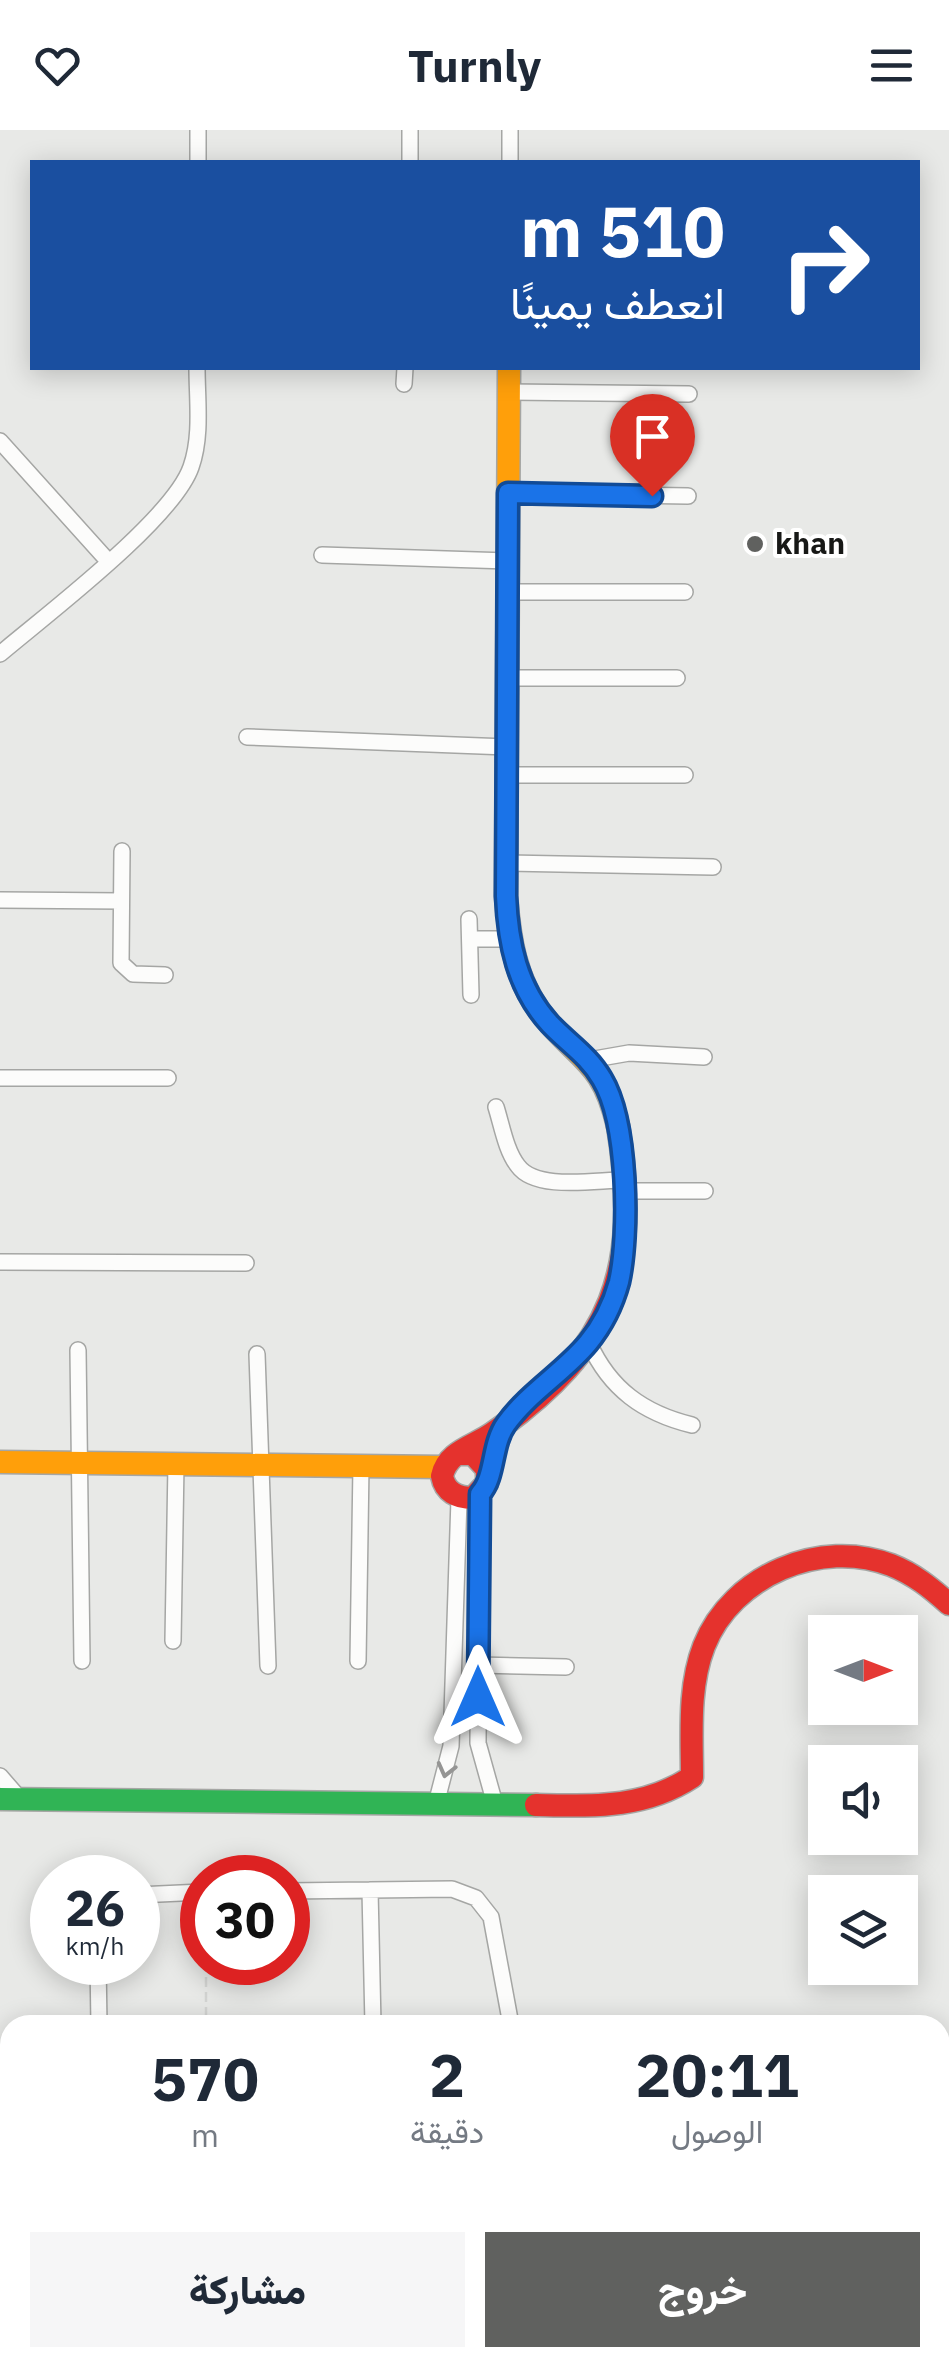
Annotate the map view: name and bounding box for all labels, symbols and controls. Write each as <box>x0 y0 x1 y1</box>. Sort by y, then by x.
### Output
text: Turnly <box>408 36 541 94</box>
icon: heart <box>30 38 85 93</box>
icon: menu <box>864 38 919 93</box>
text: 510 m <box>520 185 725 276</box>
icon: right <box>760 200 890 330</box>
text: انعطف يمينًا <box>510 273 725 331</box>
pin <box>610 394 695 497</box>
icon: arrive <box>625 409 680 464</box>
place label: khan <box>775 523 845 562</box>
marker: khan <box>744 533 766 555</box>
north arrow <box>808 1615 918 1725</box>
map controls <box>808 1615 918 1985</box>
position arrow <box>426 1645 530 1749</box>
button: sound <box>808 1745 918 1855</box>
one-way arrow <box>436 1761 457 1778</box>
speed limit sign: 30 <box>180 1855 310 1985</box>
text: 26 <box>65 1875 125 1940</box>
button: layers <box>808 1875 918 1985</box>
text: km/h <box>66 1929 124 1962</box>
text: 2 <box>429 2035 465 2114</box>
text: 20:11 <box>635 2035 799 2114</box>
text: 570 <box>151 2039 259 2118</box>
text: دقيقة <box>410 2110 484 2152</box>
text: الوصول <box>671 2110 763 2152</box>
text: m <box>191 2114 219 2156</box>
button: مشاركة <box>30 2232 465 2347</box>
button: خروج <box>485 2232 920 2347</box>

